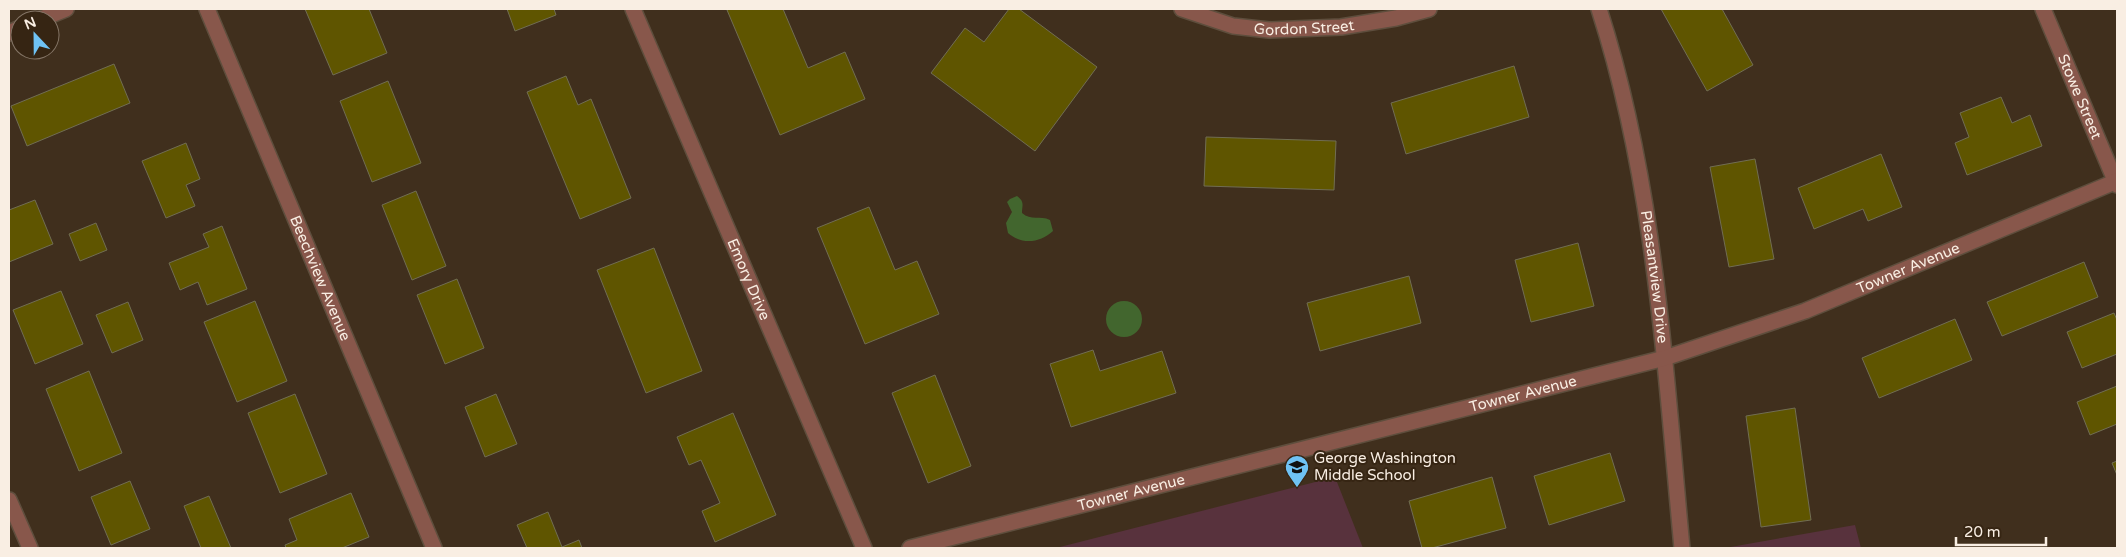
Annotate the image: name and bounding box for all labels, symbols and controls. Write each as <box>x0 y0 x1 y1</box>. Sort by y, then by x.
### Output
north arrow <box>10 10 60 60</box>
text: N <box>22 13 39 33</box>
street label: Gordon Street <box>1253 16 1356 39</box>
street label: Stowe Street <box>2054 51 2106 142</box>
street label: Pleasantview Drive <box>1637 209 1672 344</box>
street label: Beechview Avenue <box>286 213 355 343</box>
street label: Emory Drive <box>723 236 774 323</box>
street label: Towner Avenue <box>1854 239 1962 297</box>
street label: Towner Avenue <box>1467 372 1578 416</box>
place label: George Washington Middle School <box>1314 449 1456 484</box>
school or university icon: George Washington Middle School <box>1284 454 1310 488</box>
street label: Towner Avenue <box>1076 470 1187 515</box>
scale bar <box>1956 514 2046 546</box>
text: 20 m <box>1964 523 2001 541</box>

